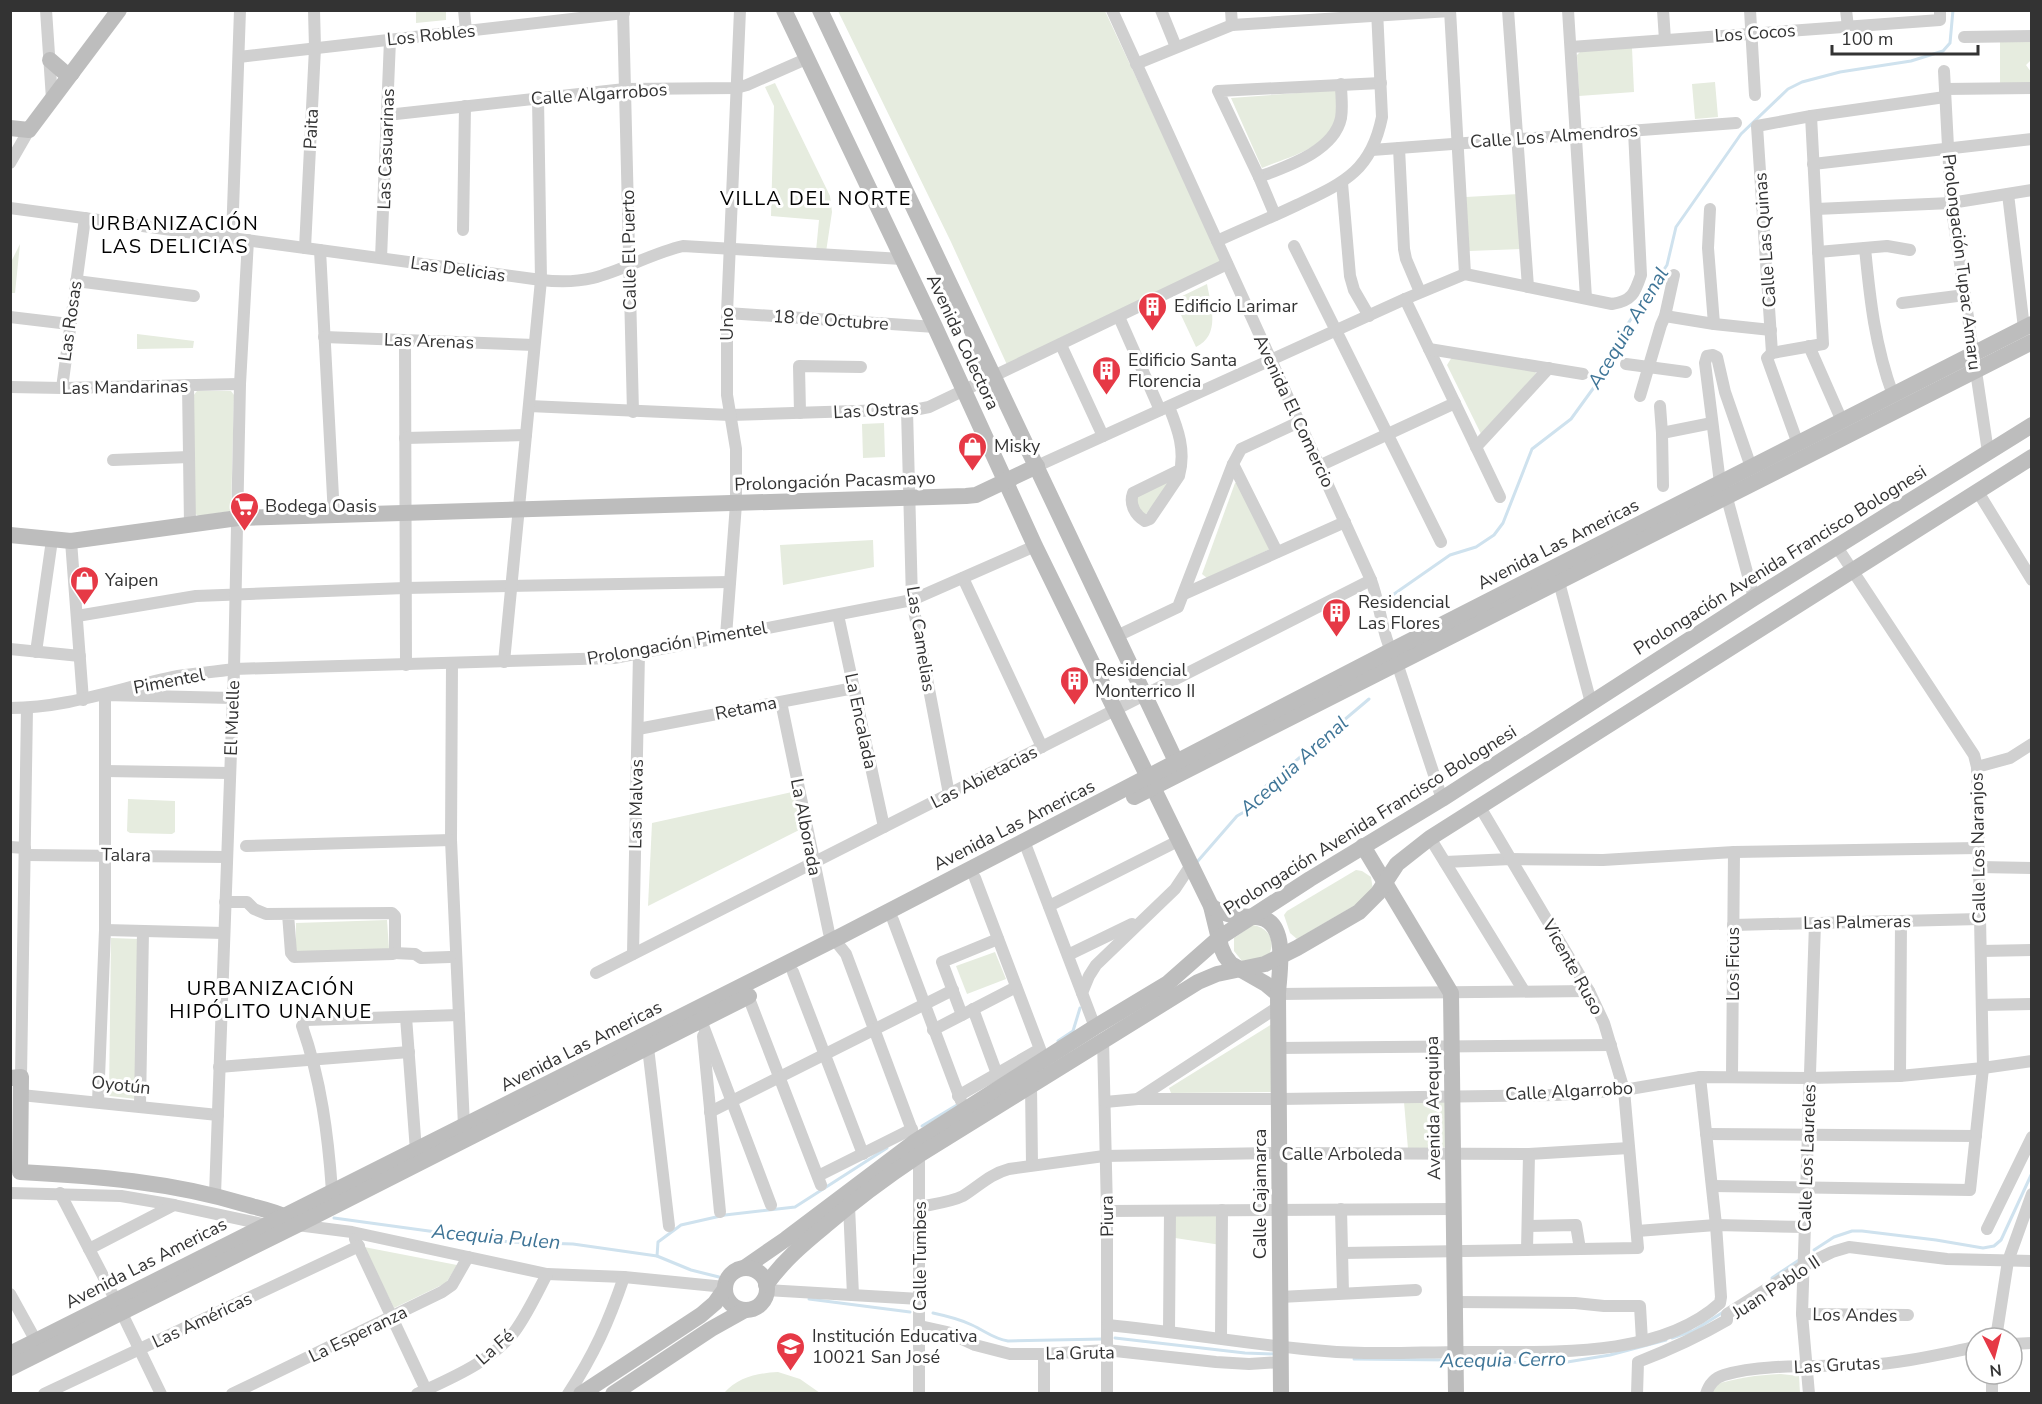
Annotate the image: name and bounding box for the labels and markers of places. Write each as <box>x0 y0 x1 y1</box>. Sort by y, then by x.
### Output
building icon: Edificio Larimar <box>1137 290 1169 332</box>
place label: Edificio Larimar <box>1174 294 1298 318</box>
place label: Edificio Santa Florencia <box>1128 348 1237 393</box>
building icon: Edificio Santa Florencia <box>1091 354 1123 396</box>
shop icon: Misky <box>957 430 989 472</box>
place label: Misky <box>994 434 1041 458</box>
supermarket icon: Bodega Oasis <box>228 490 260 532</box>
place label: Bodega Oasis <box>265 494 377 518</box>
shop icon: Yaipen <box>68 564 100 606</box>
place label: Yaipen <box>104 568 158 592</box>
place label: Residencial Las Flores <box>1358 590 1451 635</box>
building icon: Residencial Las Flores <box>1321 596 1353 638</box>
place label: Residencial Monterrico II <box>1095 658 1195 703</box>
building icon: Residencial Monterrico II <box>1058 664 1090 706</box>
place label: Institución Educativa 10021 San José <box>812 1324 978 1369</box>
school or university icon: Institución Educativa 10021 San José <box>775 1330 807 1372</box>

